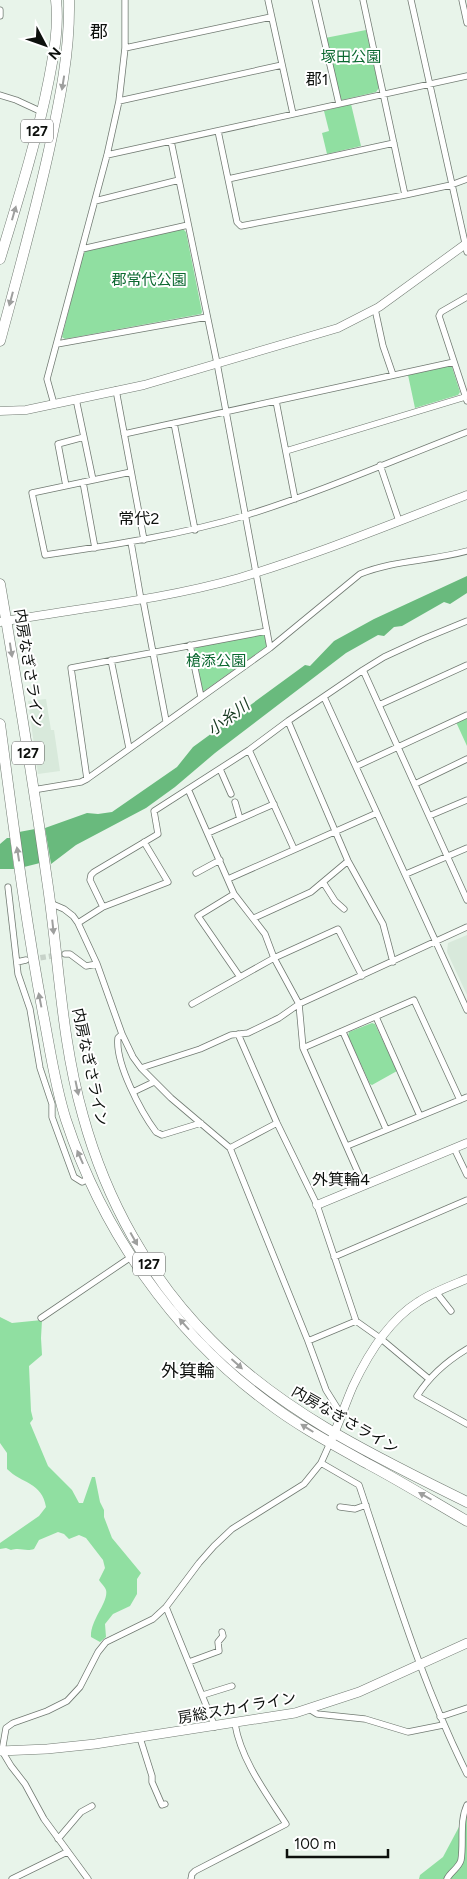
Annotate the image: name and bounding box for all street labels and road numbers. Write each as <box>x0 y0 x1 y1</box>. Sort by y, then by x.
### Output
road number: 127 <box>21 120 53 142</box>
street label: 内房なぎさライン <box>11 607 47 729</box>
road number: 127 <box>12 741 44 764</box>
street label: 内房なぎさライン <box>69 1006 111 1128</box>
road number: 127 <box>133 1252 165 1276</box>
street label: 内房なぎさライン <box>289 1382 401 1458</box>
street label: 房総スカイライン <box>176 1689 298 1727</box>

